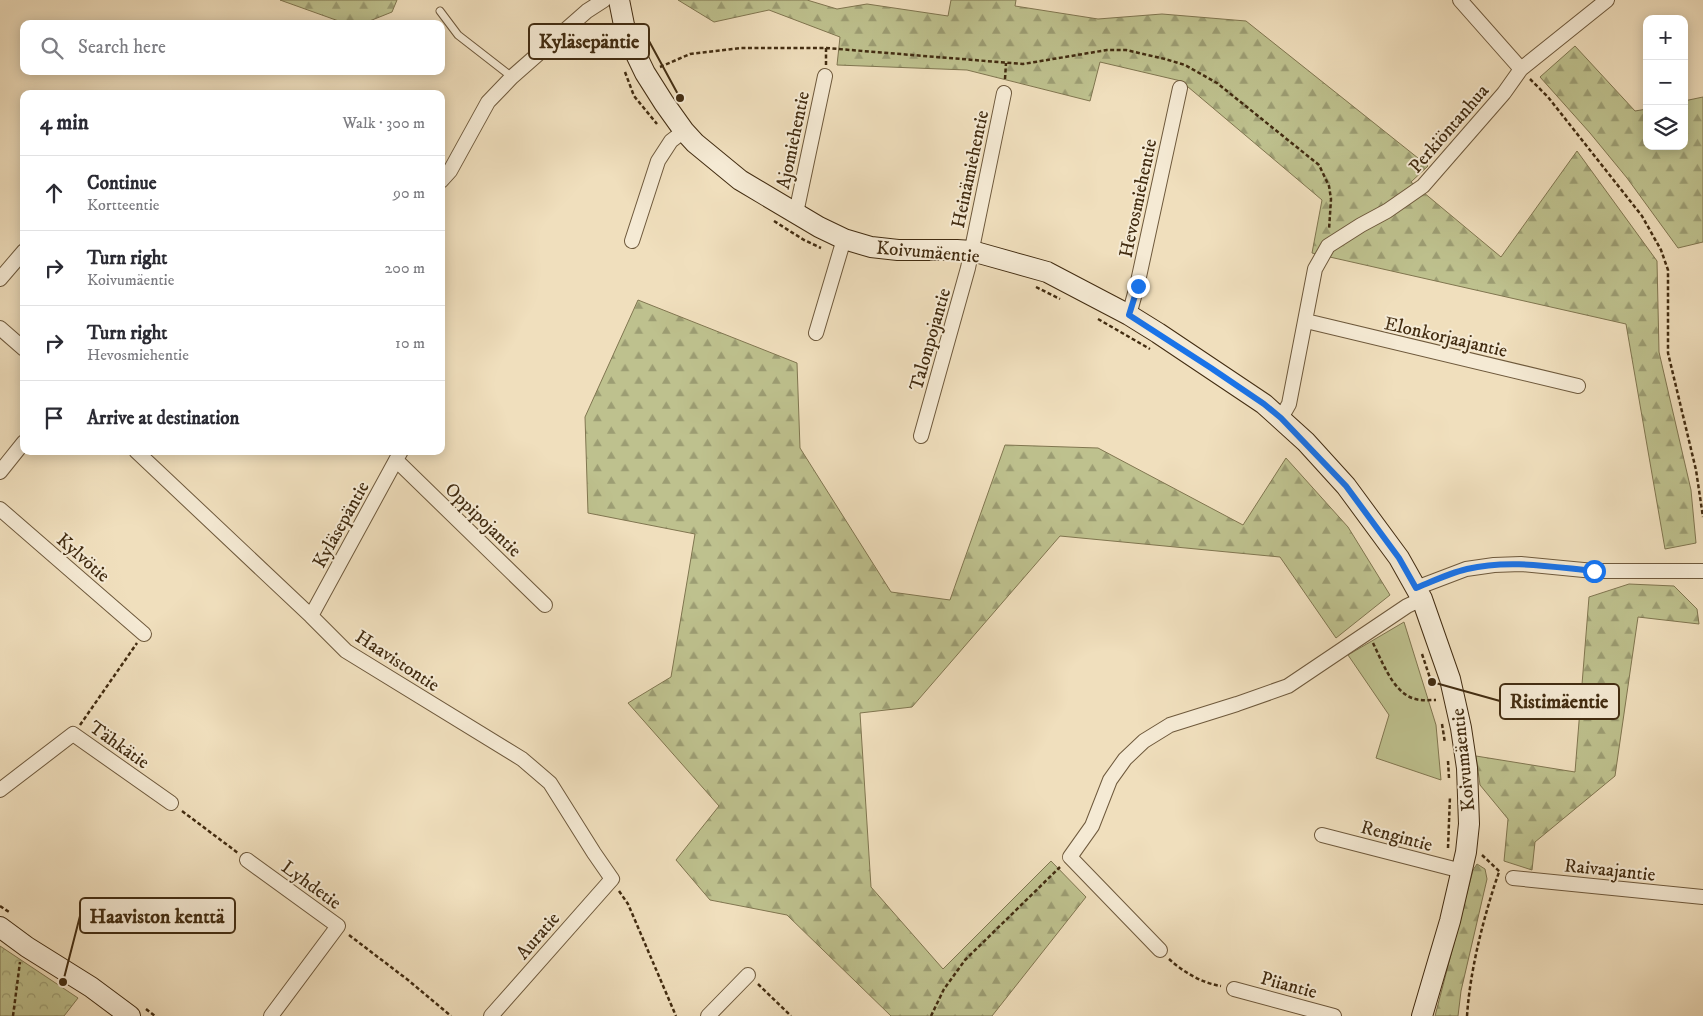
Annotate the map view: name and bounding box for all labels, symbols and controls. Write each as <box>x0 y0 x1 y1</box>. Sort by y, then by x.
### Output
map controls <box>1643 15 1688 150</box>
button: + <box>1643 15 1688 60</box>
search box <box>20 20 445 75</box>
callout: Kyläsepäntie <box>529 24 649 59</box>
text: Kyläsepäntie <box>539 30 640 55</box>
icon: search <box>38 34 66 62</box>
text: Search here <box>78 36 166 59</box>
button: − <box>1643 60 1688 105</box>
street label: Perkiöntanhua <box>1404 80 1494 178</box>
street label: Ajomiehentie <box>772 89 815 191</box>
button: layers <box>1643 105 1688 150</box>
street label: Heinämiehentie <box>947 108 994 230</box>
text: 4 min <box>40 110 89 136</box>
text: Walk · 300 m <box>342 113 425 133</box>
street label: Hevosmiehentie <box>1115 137 1162 260</box>
text: Continue <box>87 172 157 195</box>
icon: ahead <box>40 179 68 207</box>
text: 90 m <box>393 183 425 203</box>
text: Kortteentie <box>87 195 159 215</box>
street label: Koivumäentie <box>875 237 981 268</box>
text: Turn right <box>87 247 167 270</box>
icon: right <box>40 254 68 282</box>
text: 200 m <box>384 258 425 278</box>
text: Koivumäentie <box>87 270 174 290</box>
route end <box>1127 275 1150 298</box>
street label: Talonpojantie <box>905 285 956 393</box>
street label: Elonkorjaajantie <box>1382 312 1510 363</box>
text: Turn right <box>87 322 167 345</box>
icon: right <box>40 329 68 357</box>
text: 10 m <box>395 333 425 353</box>
text: Hevosmiehentie <box>87 345 189 365</box>
icon: arrive <box>40 404 68 432</box>
text: Arrive at destination <box>87 407 239 430</box>
street label: Kyläsepäntie <box>308 477 375 572</box>
street label: Oppipojantie <box>440 478 526 562</box>
street label: Kylvötie <box>52 529 114 588</box>
route start <box>1583 560 1606 583</box>
street label: Haavistontie <box>351 626 444 697</box>
callout: Ristimäentie <box>1500 684 1619 719</box>
text: Ristimäentie <box>1510 690 1609 715</box>
street label: Koivumäentie <box>1447 707 1480 813</box>
street label: Tähkätie <box>84 716 154 774</box>
street label: Rengintie <box>1358 816 1435 857</box>
street label: Raivaajantie <box>1563 854 1657 887</box>
street label: Lyhdetie <box>277 856 346 915</box>
callout: Haaviston kenttä <box>80 898 235 933</box>
text: Haaviston kenttä <box>90 905 225 930</box>
street label: Auratie <box>511 907 565 964</box>
street label: Piiantie <box>1258 967 1320 1004</box>

